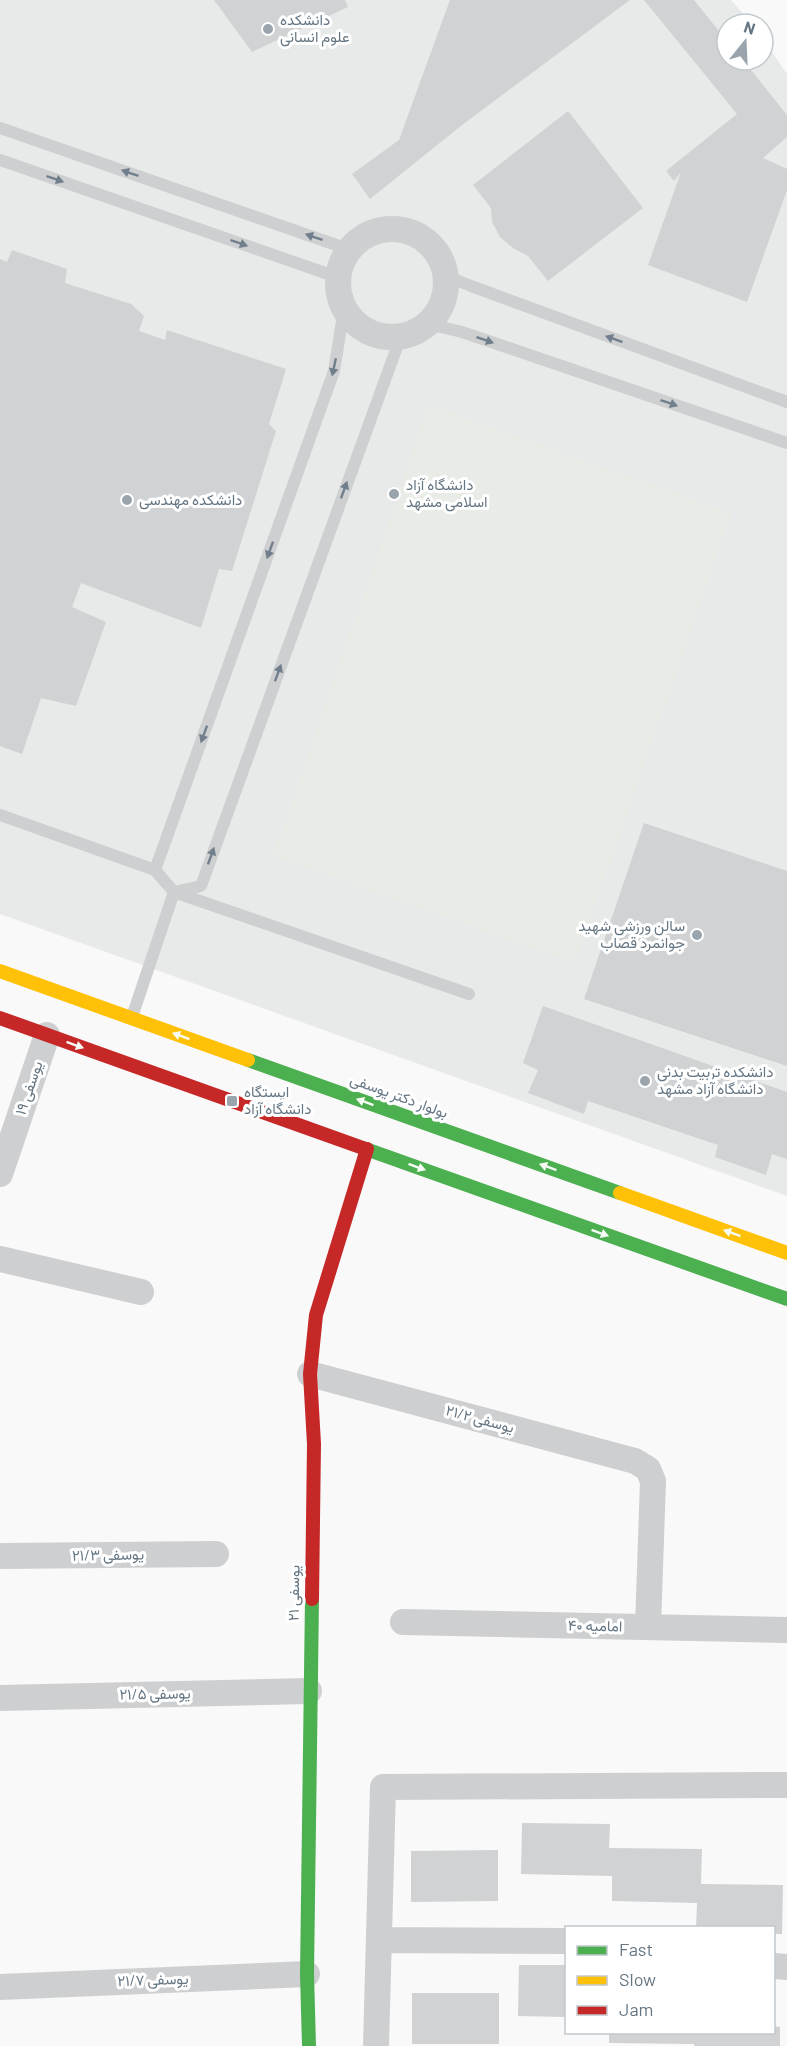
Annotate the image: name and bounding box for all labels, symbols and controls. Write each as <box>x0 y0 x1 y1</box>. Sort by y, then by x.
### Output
place label: دانشکده علوم انسانی <box>280 10 350 47</box>
north arrow <box>715 12 775 72</box>
text: N <box>742 17 758 38</box>
marker: دانشکده علوم انسانی <box>261 22 275 36</box>
one-way arrow <box>121 168 139 178</box>
one-way arrow <box>46 175 64 185</box>
one-way arrow <box>305 232 323 242</box>
one-way arrow <box>230 239 248 249</box>
one-way arrow <box>605 333 623 343</box>
one-way arrow <box>476 336 494 345</box>
one-way arrow <box>329 357 338 376</box>
one-way arrow <box>660 399 678 409</box>
place label: دانشگاه آزاد اسلامی مشهد <box>406 475 487 512</box>
one-way arrow <box>340 481 350 499</box>
marker: دانشگاه آزاد اسلامی مشهد <box>387 487 401 501</box>
place label: دانشکده مهندسی <box>139 490 242 510</box>
marker: دانشکده مهندسی <box>120 493 134 507</box>
one-way arrow <box>264 542 274 560</box>
one-way arrow <box>273 664 283 682</box>
one-way arrow <box>198 725 208 743</box>
one-way arrow <box>207 847 217 865</box>
place label: سالن ورزشی شهید جوانمرد قصاب <box>578 916 685 952</box>
marker: سالن ورزشی شهید جوانمرد قصاب <box>690 928 704 942</box>
one-way arrow <box>172 1031 190 1040</box>
one-way arrow <box>66 1040 84 1050</box>
street label: یوسفی ۱۹ <box>10 1058 48 1118</box>
place label: دانشکده تربیت بدنی دانشگاه آزاد مشهد <box>657 1062 773 1098</box>
street label: بولوار دکتر یوسفی <box>347 1069 451 1123</box>
marker: دانشکده تربیت بدنی دانشگاه آزاد مشهد <box>638 1074 652 1088</box>
place label: ایستگاه دانشگاه آزاد <box>244 1082 311 1118</box>
marker: ایستگاه دانشگاه آزاد <box>225 1094 239 1108</box>
one-way arrow <box>356 1096 374 1106</box>
one-way arrow <box>539 1162 557 1172</box>
one-way arrow <box>408 1163 426 1173</box>
one-way arrow <box>591 1228 609 1238</box>
one-way arrow <box>723 1228 741 1238</box>
street label: یوسفی ۲۱/۲ <box>443 1400 517 1438</box>
street label: یوسفی ۲۱/۳ <box>72 1544 144 1566</box>
street label: یوسفی ۲۱ <box>284 1565 304 1621</box>
street label: امامیه ۴۰ <box>568 1616 622 1635</box>
street label: یوسفی ۲۱/۵ <box>119 1683 191 1705</box>
legend <box>565 1926 775 2034</box>
text: Fast <box>619 1938 653 1960</box>
text: Slow <box>619 1968 656 1990</box>
street label: یوسفی ۲۱/۷ <box>117 1969 189 1991</box>
text: Jam <box>619 1998 653 2020</box>

